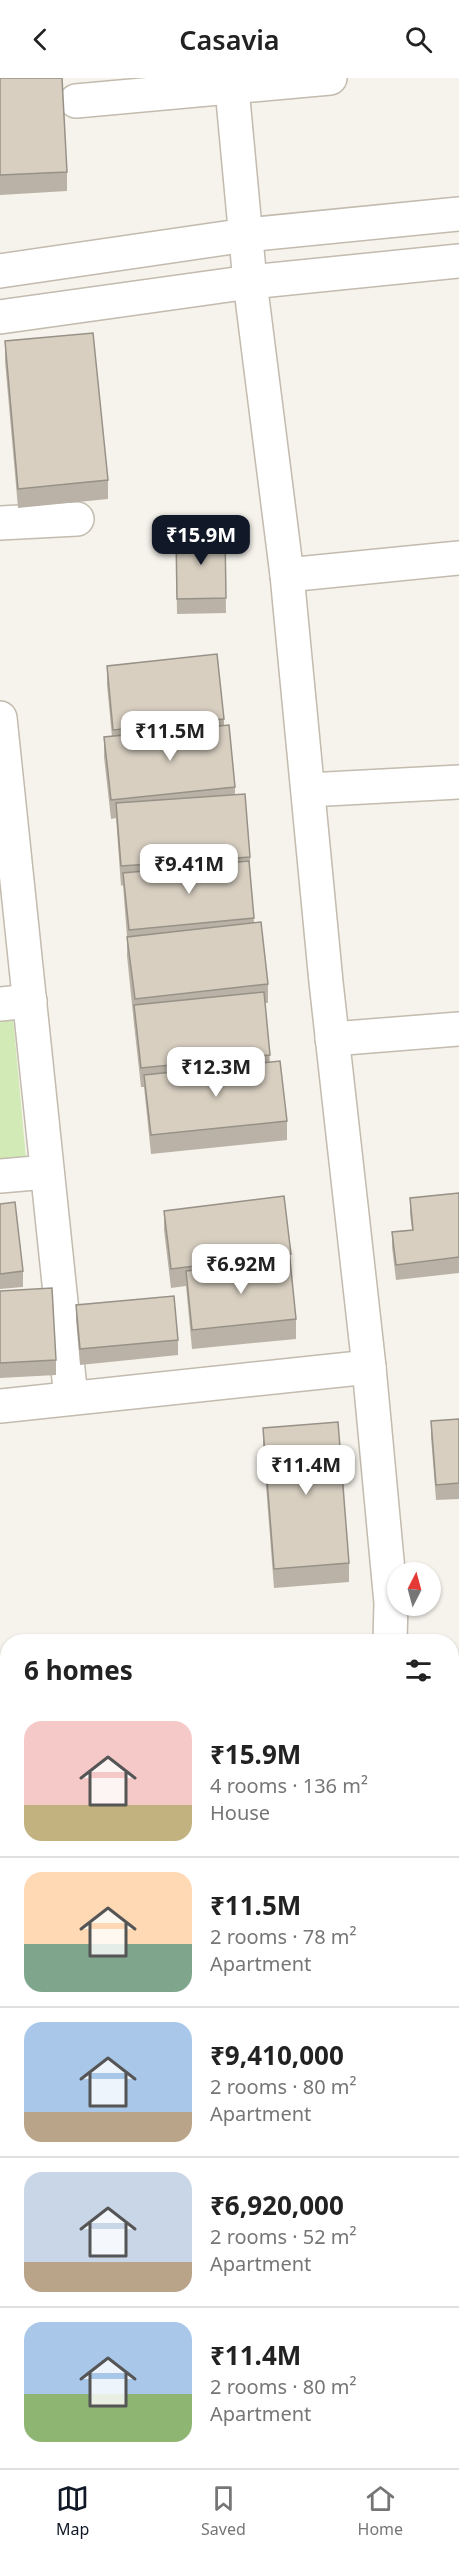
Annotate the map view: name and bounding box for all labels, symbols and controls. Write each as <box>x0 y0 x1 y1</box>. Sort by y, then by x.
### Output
text: Casavia <box>179 21 280 58</box>
icon: back <box>24 23 57 56</box>
icon: search <box>402 23 435 56</box>
pin: ₹15.9M <box>152 515 250 566</box>
text: ₹15.9M <box>166 521 236 548</box>
pin: ₹11.5M <box>121 711 219 762</box>
text: ₹11.5M <box>135 717 205 744</box>
pin: ₹9.41M <box>140 844 238 895</box>
text: ₹9.41M <box>154 850 224 877</box>
pin: ₹12.3M <box>167 1047 265 1098</box>
text: ₹12.3M <box>181 1053 251 1080</box>
pin: ₹6.92M <box>192 1244 290 1295</box>
text: ₹6.92M <box>206 1250 276 1277</box>
pin: ₹11.4M <box>257 1445 355 1496</box>
text: ₹11.4M <box>271 1451 341 1478</box>
north arrow <box>387 1562 441 1616</box>
map controls <box>387 1562 441 1616</box>
text: 6 homes <box>24 1652 133 1688</box>
icon: filters <box>402 1654 435 1687</box>
text: ₹15.9M <box>210 1736 301 1772</box>
icon: home <box>72 1745 144 1817</box>
text: 4 rooms · 136 m² <box>210 1772 368 1799</box>
text: House <box>210 1799 270 1826</box>
text: ₹11.5M <box>210 1887 301 1923</box>
icon: home <box>72 1896 144 1968</box>
text: 2 rooms · 78 m² <box>210 1923 357 1950</box>
text: Apartment <box>210 1950 311 1977</box>
text: ₹9,410,000 <box>210 2037 344 2073</box>
icon: home <box>72 2046 144 2118</box>
text: 2 rooms · 80 m² <box>210 2073 357 2100</box>
text: Apartment <box>210 2100 311 2127</box>
text: ₹6,920,000 <box>210 2187 344 2223</box>
icon: home <box>72 2196 144 2268</box>
text: 2 rooms · 52 m² <box>210 2223 357 2250</box>
text: Apartment <box>210 2250 311 2277</box>
text: ₹11.4M <box>210 2337 301 2373</box>
icon: home <box>72 2346 144 2418</box>
text: 2 rooms · 80 m² <box>210 2373 357 2400</box>
text: Apartment <box>210 2400 311 2427</box>
tab: Map <box>56 2482 89 2540</box>
tab: Saved <box>201 2482 246 2540</box>
tab: Home <box>358 2482 403 2540</box>

